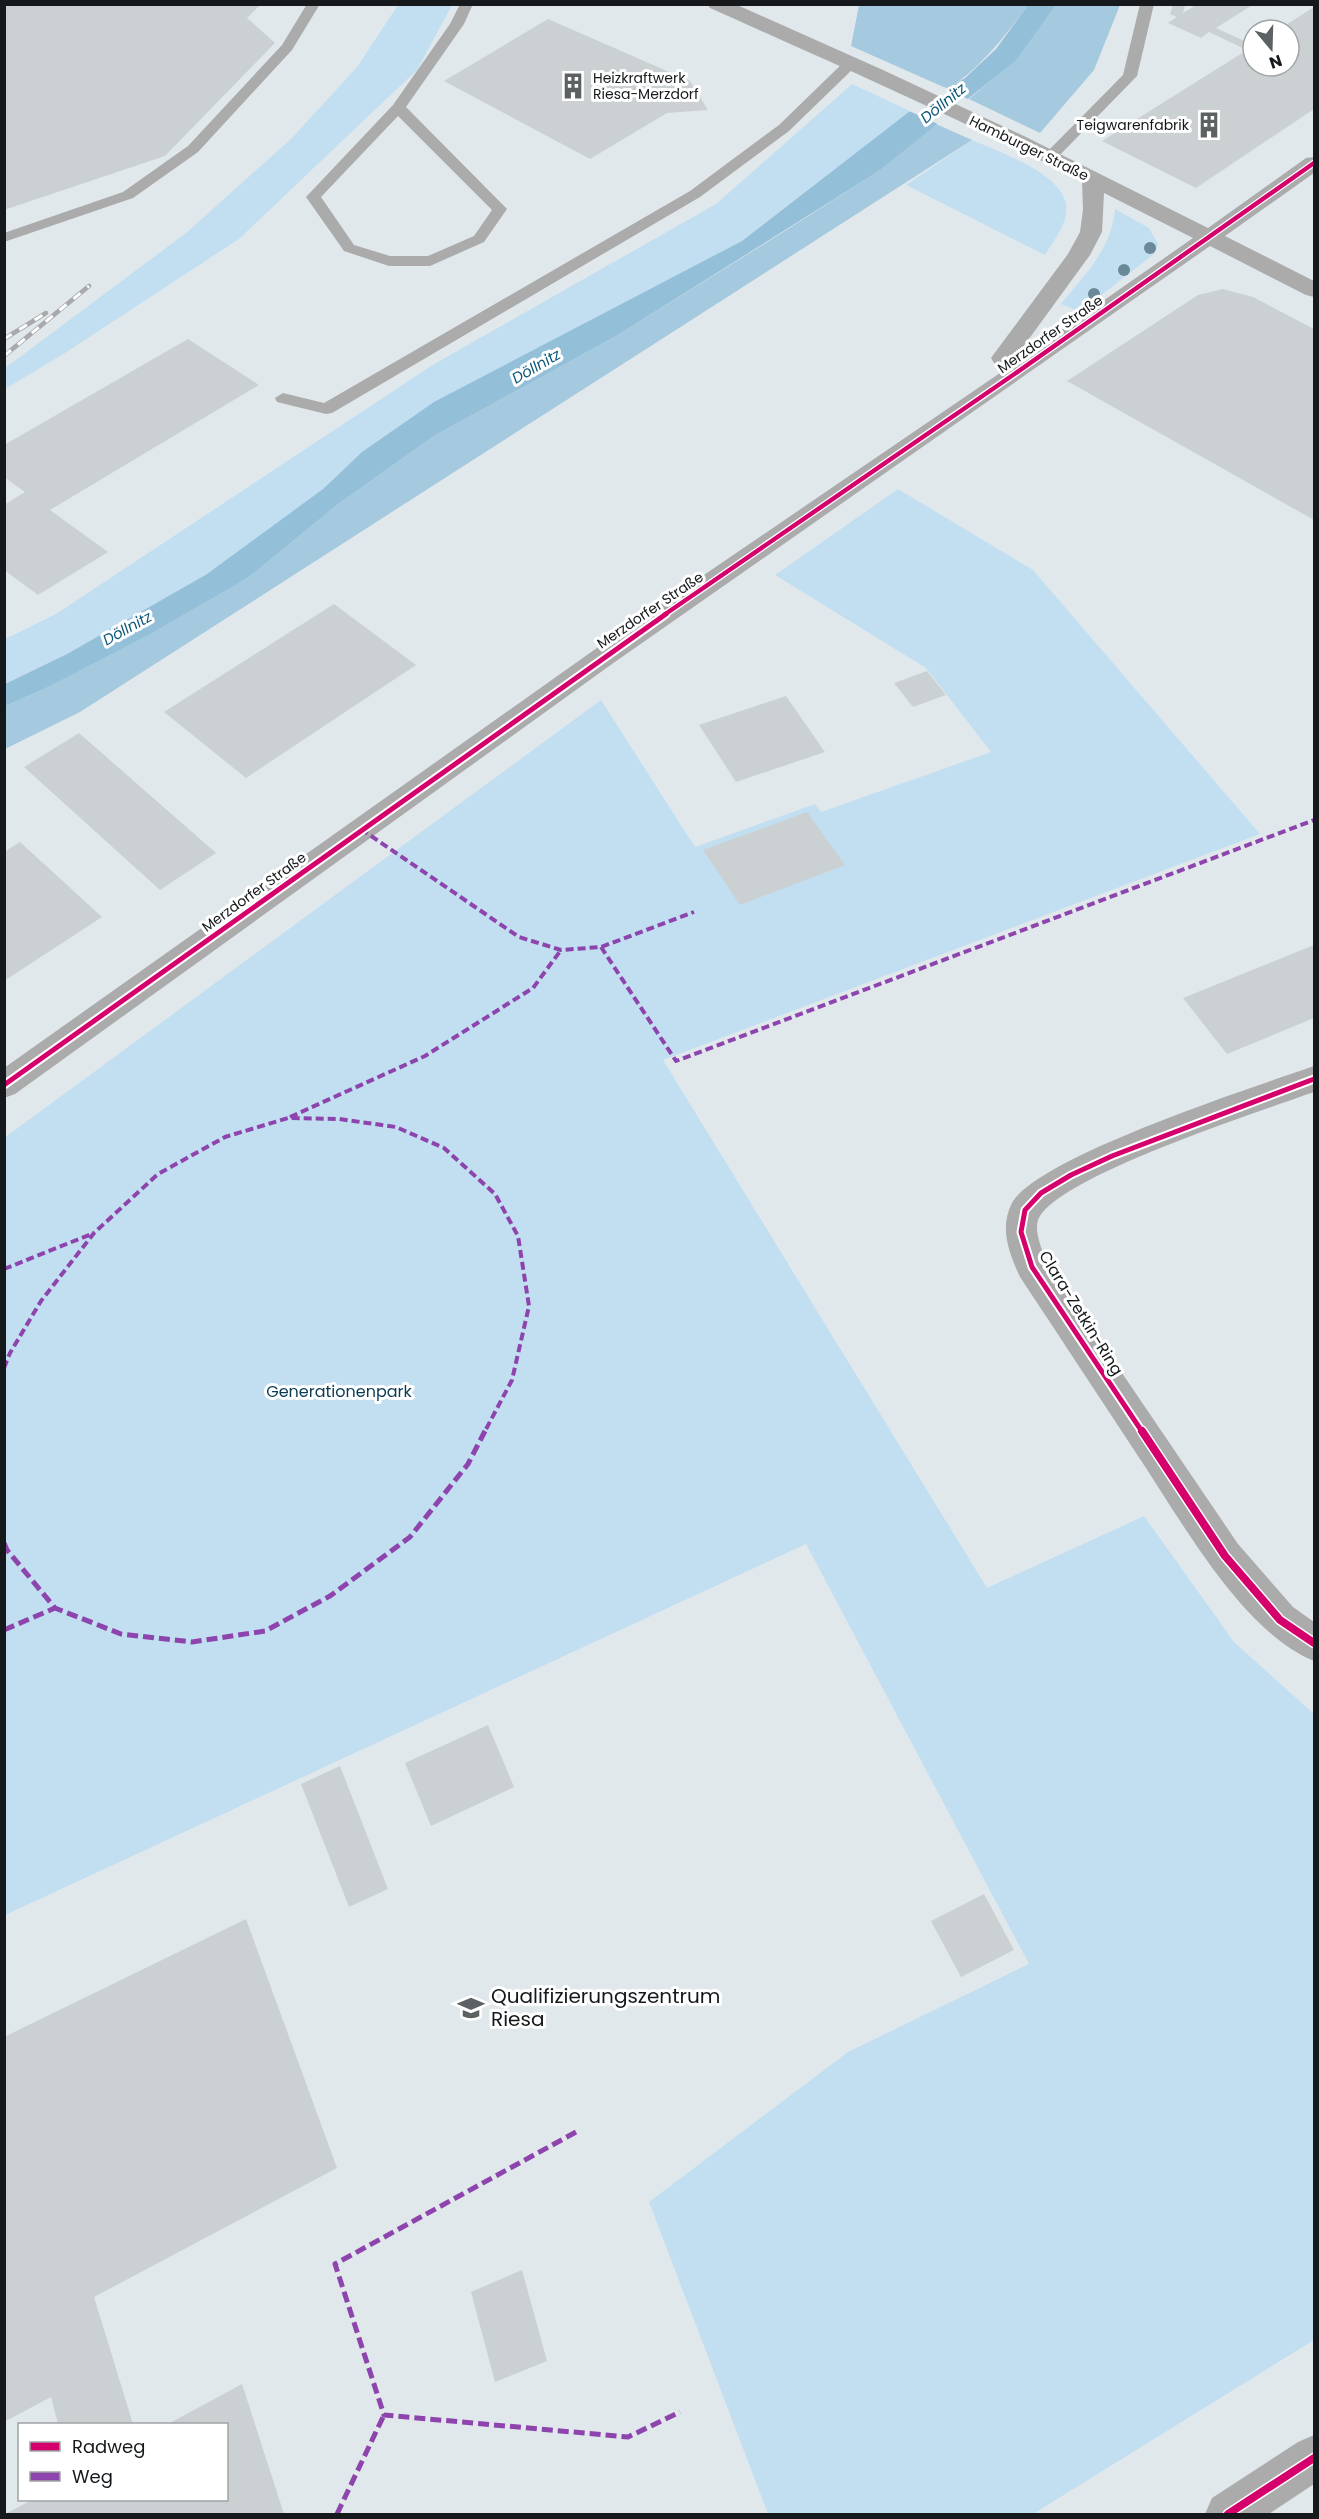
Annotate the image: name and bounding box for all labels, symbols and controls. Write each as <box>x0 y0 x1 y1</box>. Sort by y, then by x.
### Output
north arrow <box>1241 18 1301 78</box>
text: N <box>1266 49 1285 75</box>
place label: Heizkraftwerk Riesa-Merzdorf <box>593 68 699 104</box>
building icon: Heizkraftwerk Riesa-Merzdorf <box>558 71 588 101</box>
water label: Döllnitz <box>916 78 970 128</box>
street label: Hamburger Straße <box>966 110 1092 186</box>
building icon: Teigwarenfabrik <box>1194 110 1224 140</box>
place label: Teigwarenfabrik <box>1077 115 1190 135</box>
street label: Merzdorfer Straße <box>993 290 1107 378</box>
water label: Döllnitz <box>508 344 564 388</box>
street label: Merzdorfer Straße <box>593 567 707 653</box>
water label: Döllnitz <box>99 606 155 650</box>
street label: Merzdorfer Straße <box>198 847 310 937</box>
street label: Clara-Zetkin-Ring <box>1033 1246 1129 1380</box>
park label: Generationenpark <box>266 1380 413 1403</box>
place label: Qualifizierungszentrum Riesa <box>491 1982 720 2033</box>
school or university icon: Qualifizierungszentrum Riesa <box>456 1993 486 2023</box>
legend <box>18 2423 228 2501</box>
text: Radweg <box>72 2434 145 2459</box>
text: Weg <box>72 2464 113 2489</box>

